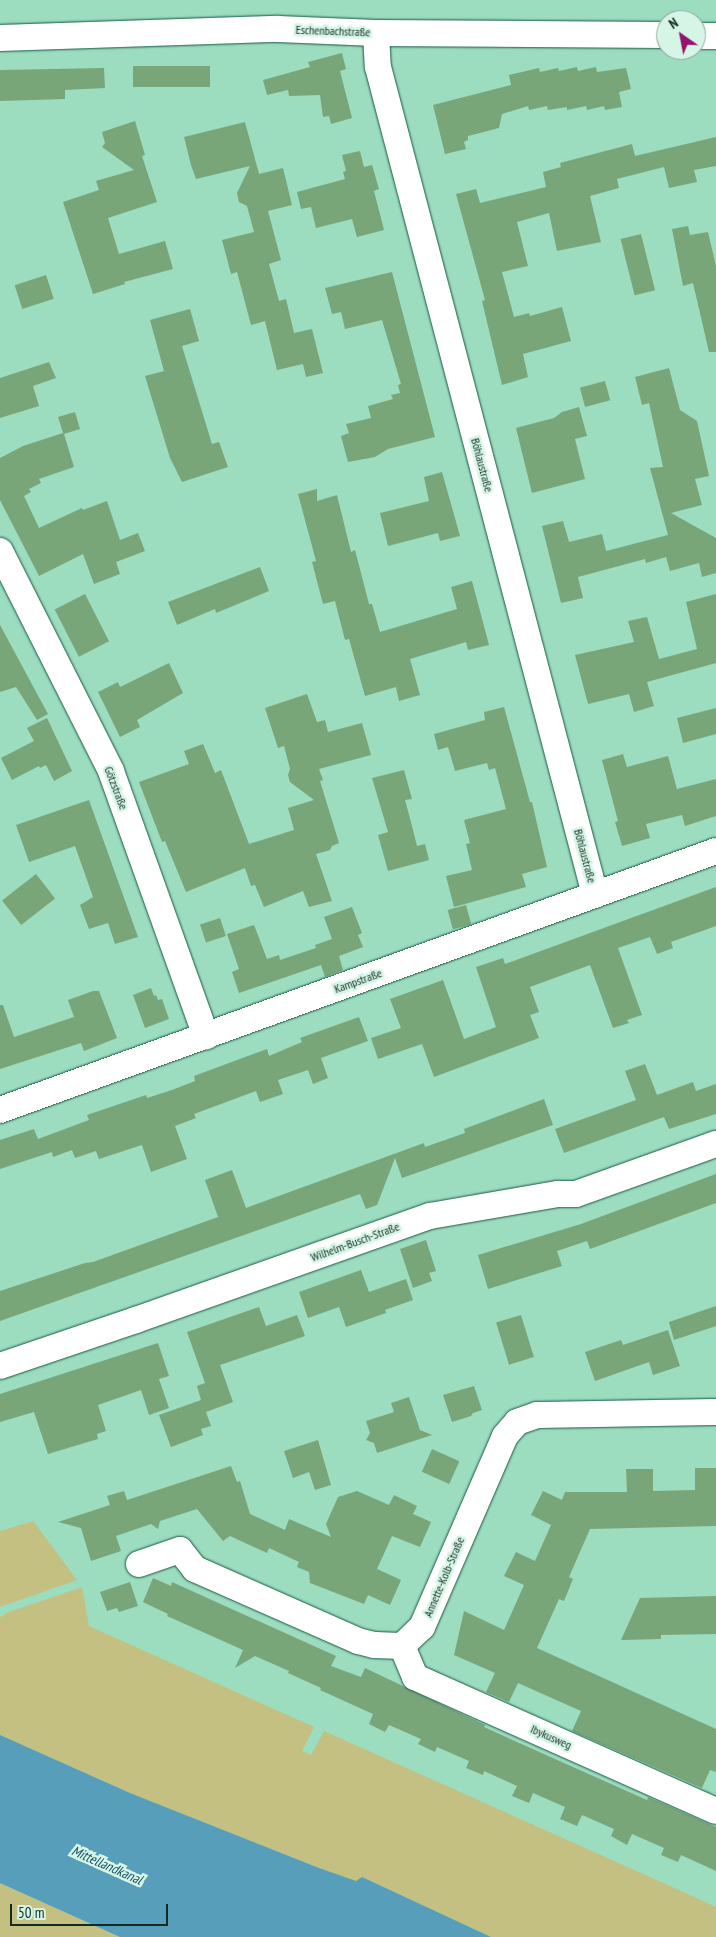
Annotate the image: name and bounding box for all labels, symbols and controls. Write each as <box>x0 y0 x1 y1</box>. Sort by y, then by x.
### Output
north arrow <box>656 10 706 60</box>
text: N <box>665 14 681 33</box>
street label: Eschenbachstraße <box>295 22 371 40</box>
street label: Böhlaustraße <box>468 436 496 494</box>
street label: Götzstraße <box>101 764 131 812</box>
street label: Böhlaustraße <box>571 827 599 885</box>
street label: Kampstraße <box>332 966 384 996</box>
street label: Wilhelm-Busch-Straße <box>309 1219 401 1265</box>
street label: Annette-Kolb-Straße <box>421 1535 467 1619</box>
street label: Ibykusweg <box>528 1722 574 1752</box>
water label: Mittellandkanal <box>69 1842 145 1888</box>
scale bar <box>12 1894 170 1926</box>
text: 50 m <box>18 1903 44 1922</box>

